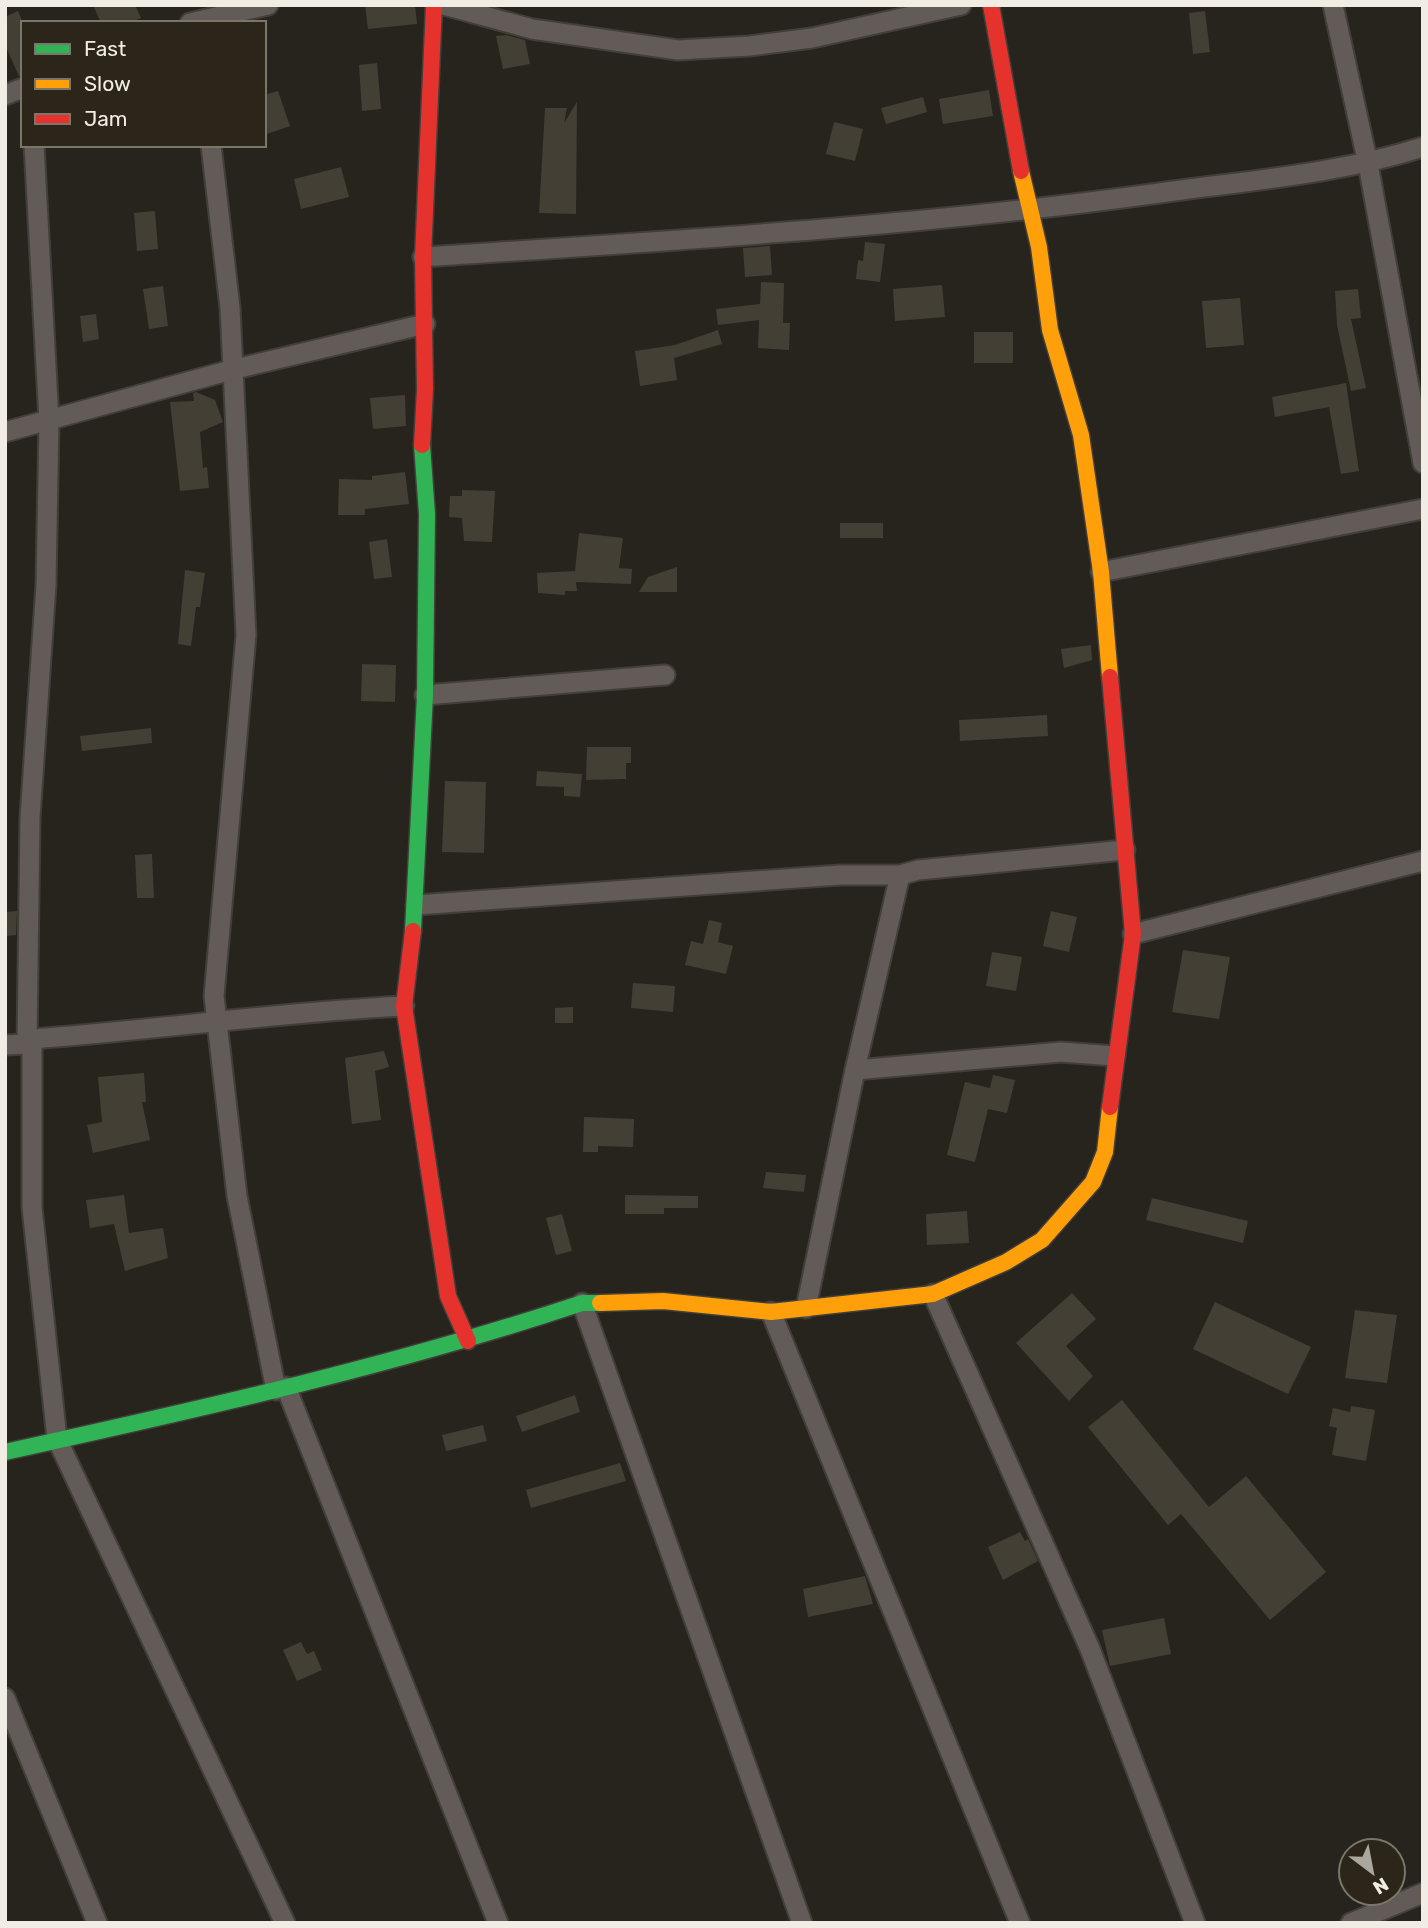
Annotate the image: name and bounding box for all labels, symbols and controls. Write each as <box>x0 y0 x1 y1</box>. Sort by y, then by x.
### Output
legend <box>21 21 266 147</box>
text: Fast <box>84 36 126 61</box>
text: Slow <box>84 71 131 96</box>
text: Jam <box>84 106 128 131</box>
north arrow <box>1337 1837 1407 1907</box>
text: N <box>1369 1873 1393 1899</box>

